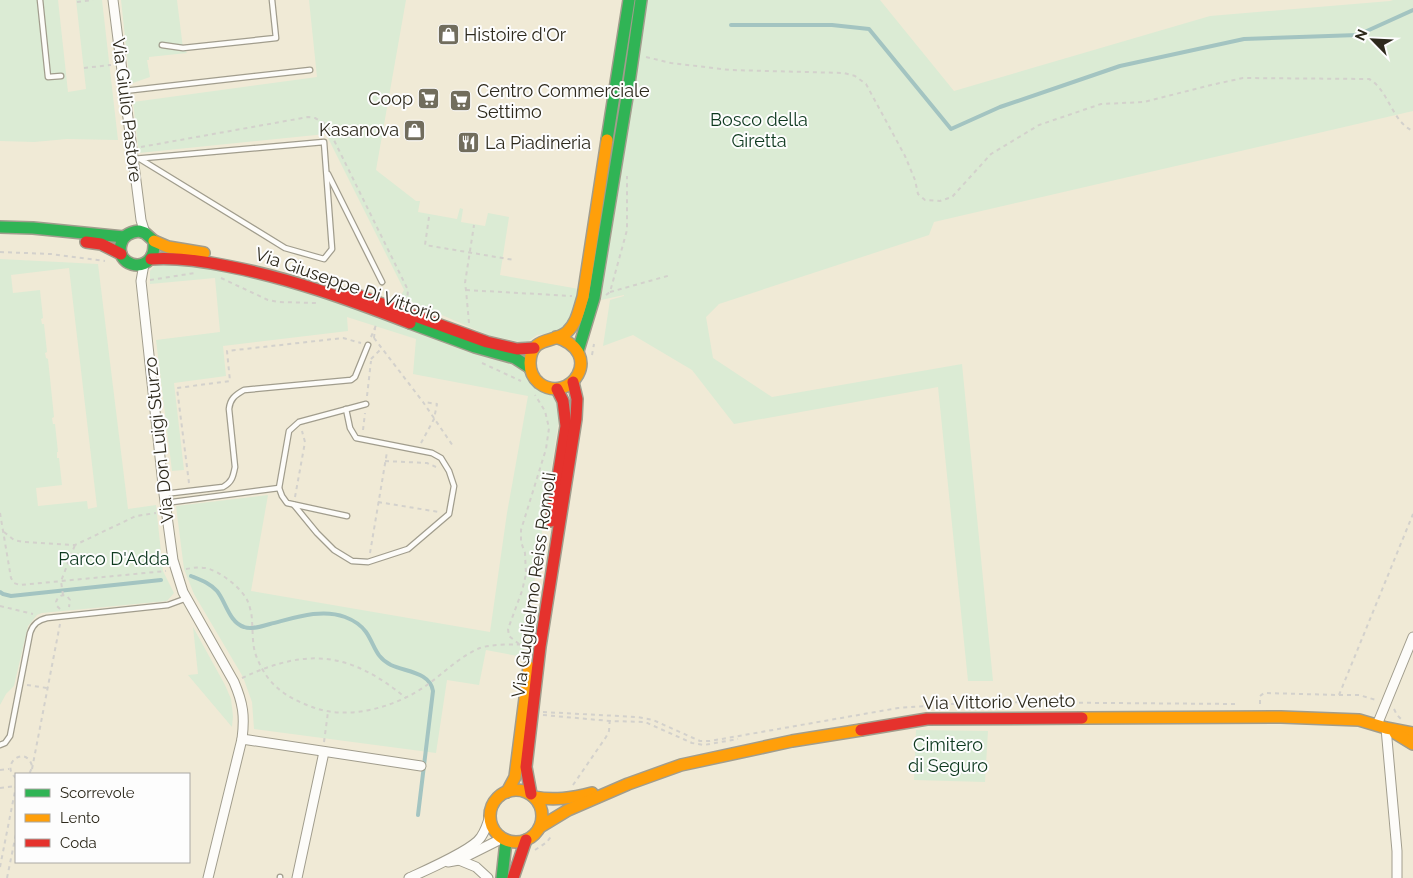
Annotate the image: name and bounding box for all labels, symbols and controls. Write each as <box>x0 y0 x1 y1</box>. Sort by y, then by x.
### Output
north arrow <box>1348 15 1398 65</box>
shop icon: Histoire d'Or <box>436 23 460 47</box>
place label: Histoire d'Or <box>464 24 567 45</box>
text: N <box>1352 27 1371 43</box>
street label: Via Giulio Pastore <box>108 37 147 184</box>
place label: Centro Commerciale Settimo <box>477 80 650 122</box>
supermarket icon: Coop <box>417 87 441 111</box>
place label: Coop <box>368 88 413 109</box>
supermarket icon: Centro Commerciale Settimo <box>449 89 473 113</box>
park label: Bosco della Giretta <box>710 109 808 151</box>
shop icon: Kasanova <box>403 118 427 142</box>
place label: Kasanova <box>319 119 399 140</box>
restaurant icon: La Piadineria <box>457 131 481 155</box>
place label: La Piadineria <box>485 132 591 153</box>
street label: Via Giuseppe Di Vittorio <box>252 243 444 326</box>
street label: Via Don Luigi Sturzo <box>139 356 178 524</box>
street label: Via Guglielmo Reiss Romoli <box>507 471 560 699</box>
park label: Parco D'Adda <box>58 548 170 569</box>
street label: Via Vittorio Veneto <box>922 690 1076 713</box>
park label: Cimitero di Seguro <box>908 734 988 776</box>
legend <box>15 773 190 863</box>
text: Scorrevole <box>60 784 135 802</box>
text: Lento <box>60 809 100 827</box>
text: Coda <box>60 834 97 852</box>

